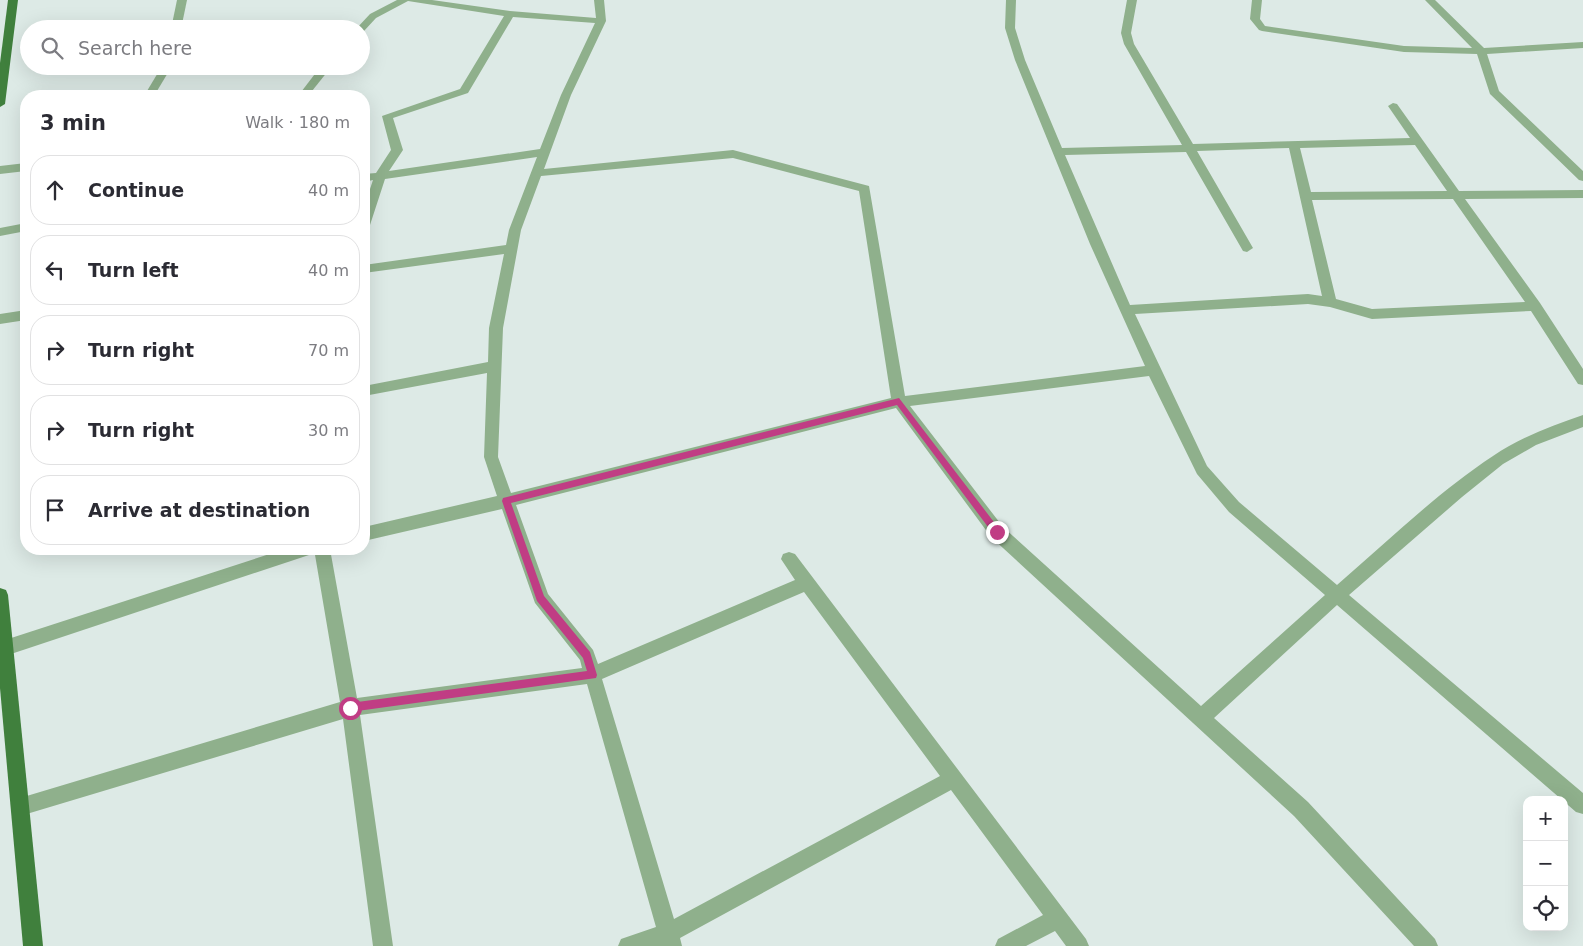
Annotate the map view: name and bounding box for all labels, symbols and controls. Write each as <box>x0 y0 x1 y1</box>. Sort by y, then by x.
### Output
search box <box>20 20 370 75</box>
icon: search <box>38 34 66 62</box>
text: Search here <box>78 37 192 59</box>
text: 3 min <box>40 111 106 135</box>
text: Walk · 180 m <box>245 113 350 132</box>
icon: ahead <box>41 176 69 204</box>
text: Continue <box>88 179 184 201</box>
text: 40 m <box>308 181 349 200</box>
icon: left <box>41 256 69 284</box>
text: Turn left <box>88 259 179 281</box>
text: 40 m <box>308 261 349 280</box>
icon: right <box>41 336 69 364</box>
text: Turn right <box>88 339 194 361</box>
text: 70 m <box>308 341 349 360</box>
icon: right <box>41 416 69 444</box>
text: Turn right <box>88 419 194 441</box>
text: 30 m <box>308 421 349 440</box>
icon: arrive <box>41 496 69 524</box>
text: Arrive at destination <box>88 499 310 521</box>
route end <box>986 521 1009 544</box>
route start <box>339 697 362 720</box>
map controls <box>1523 796 1568 931</box>
button: + <box>1523 796 1568 841</box>
button: − <box>1523 841 1568 886</box>
button: locate <box>1523 886 1568 931</box>

